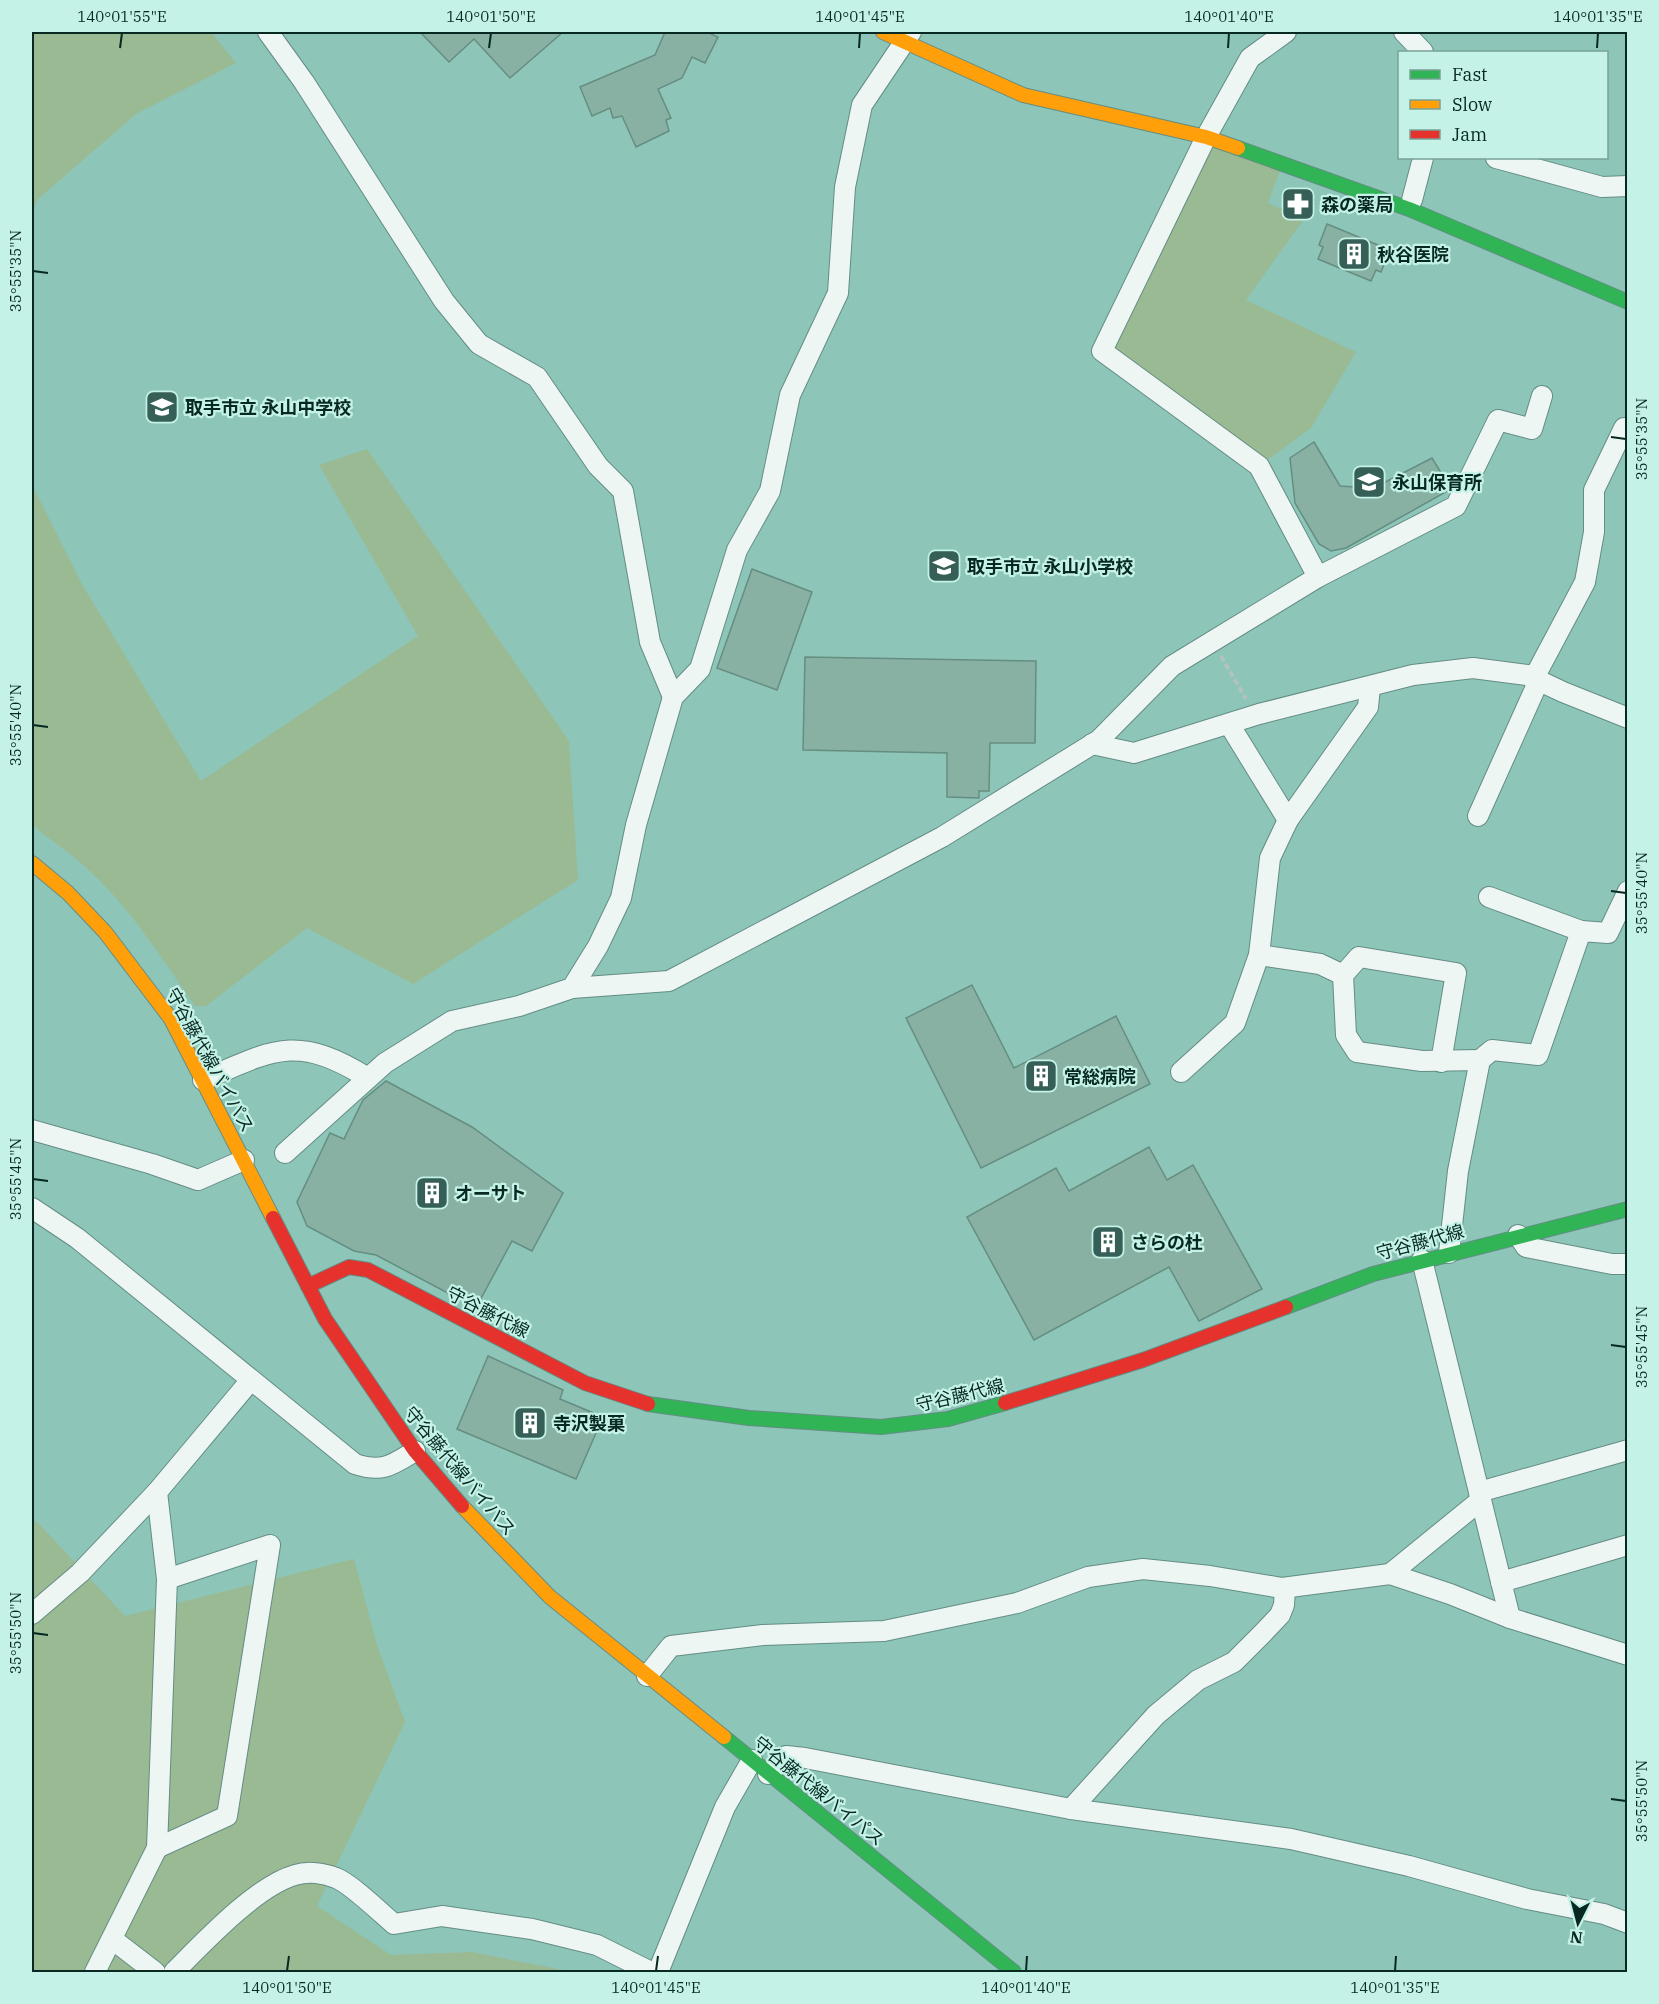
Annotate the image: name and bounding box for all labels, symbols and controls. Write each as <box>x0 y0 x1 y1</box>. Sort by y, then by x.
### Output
text: 140°01'55"E <box>77 7 167 26</box>
text: 140°01'50"E <box>446 7 536 26</box>
text: 140°01'45"E <box>815 7 905 26</box>
text: 140°01'40"E <box>1184 7 1274 26</box>
text: 140°01'35"E <box>1553 7 1643 26</box>
legend <box>1398 51 1608 159</box>
text: Fast <box>1452 63 1487 86</box>
text: Slow <box>1452 93 1492 116</box>
text: Jam <box>1452 123 1487 146</box>
pharmacy icon: 森の薬局 <box>1280 186 1316 222</box>
place label: 森の薬局 <box>1321 193 1393 216</box>
text: 35°55'35"N <box>6 230 25 312</box>
building icon: 秋谷医院 <box>1336 236 1372 272</box>
place label: 秋谷医院 <box>1377 243 1449 266</box>
school or university icon: 取手市立 永山中学校 <box>144 389 180 425</box>
place label: 取手市立 永山中学校 <box>185 396 351 419</box>
text: 35°55'35"N <box>1632 398 1651 480</box>
school or university icon: 永山保育所 <box>1351 464 1387 500</box>
place label: 永山保育所 <box>1392 471 1482 494</box>
school or university icon: 取手市立 永山小学校 <box>926 548 962 584</box>
place label: 取手市立 永山小学校 <box>967 555 1133 578</box>
text: 35°55'40"N <box>6 684 25 766</box>
text: 35°55'40"N <box>1632 852 1651 934</box>
street label: 守谷藤代線バイパス <box>161 984 259 1136</box>
building icon: 常総病院 <box>1023 1058 1059 1094</box>
place label: 常総病院 <box>1064 1065 1136 1088</box>
text: 35°55'45"N <box>6 1138 25 1220</box>
building icon: オーサト <box>414 1175 450 1211</box>
place label: オーサト <box>455 1182 527 1205</box>
street label: 守谷藤代線 <box>1374 1219 1466 1265</box>
building icon: さらの杜 <box>1090 1224 1126 1260</box>
place label: さらの杜 <box>1131 1231 1203 1254</box>
street label: 守谷藤代線 <box>443 1281 533 1343</box>
text: 35°55'45"N <box>1632 1306 1651 1388</box>
street label: 守谷藤代線 <box>914 1374 1006 1416</box>
street label: 守谷藤代線バイパス <box>399 1402 521 1540</box>
building icon: 寺沢製菓 <box>512 1405 548 1441</box>
place label: 寺沢製菓 <box>553 1412 625 1435</box>
text: 35°55'50"N <box>6 1592 25 1674</box>
street label: 守谷藤代線バイパス <box>749 1731 889 1851</box>
text: 35°55'50"N <box>1632 1760 1651 1842</box>
north arrow <box>1548 1893 1608 1953</box>
text: N <box>1569 1927 1584 1949</box>
text: 140°01'50"E <box>242 1978 332 1997</box>
text: 140°01'45"E <box>611 1978 701 1997</box>
text: 140°01'40"E <box>981 1978 1071 1997</box>
text: 140°01'35"E <box>1350 1978 1440 1997</box>

